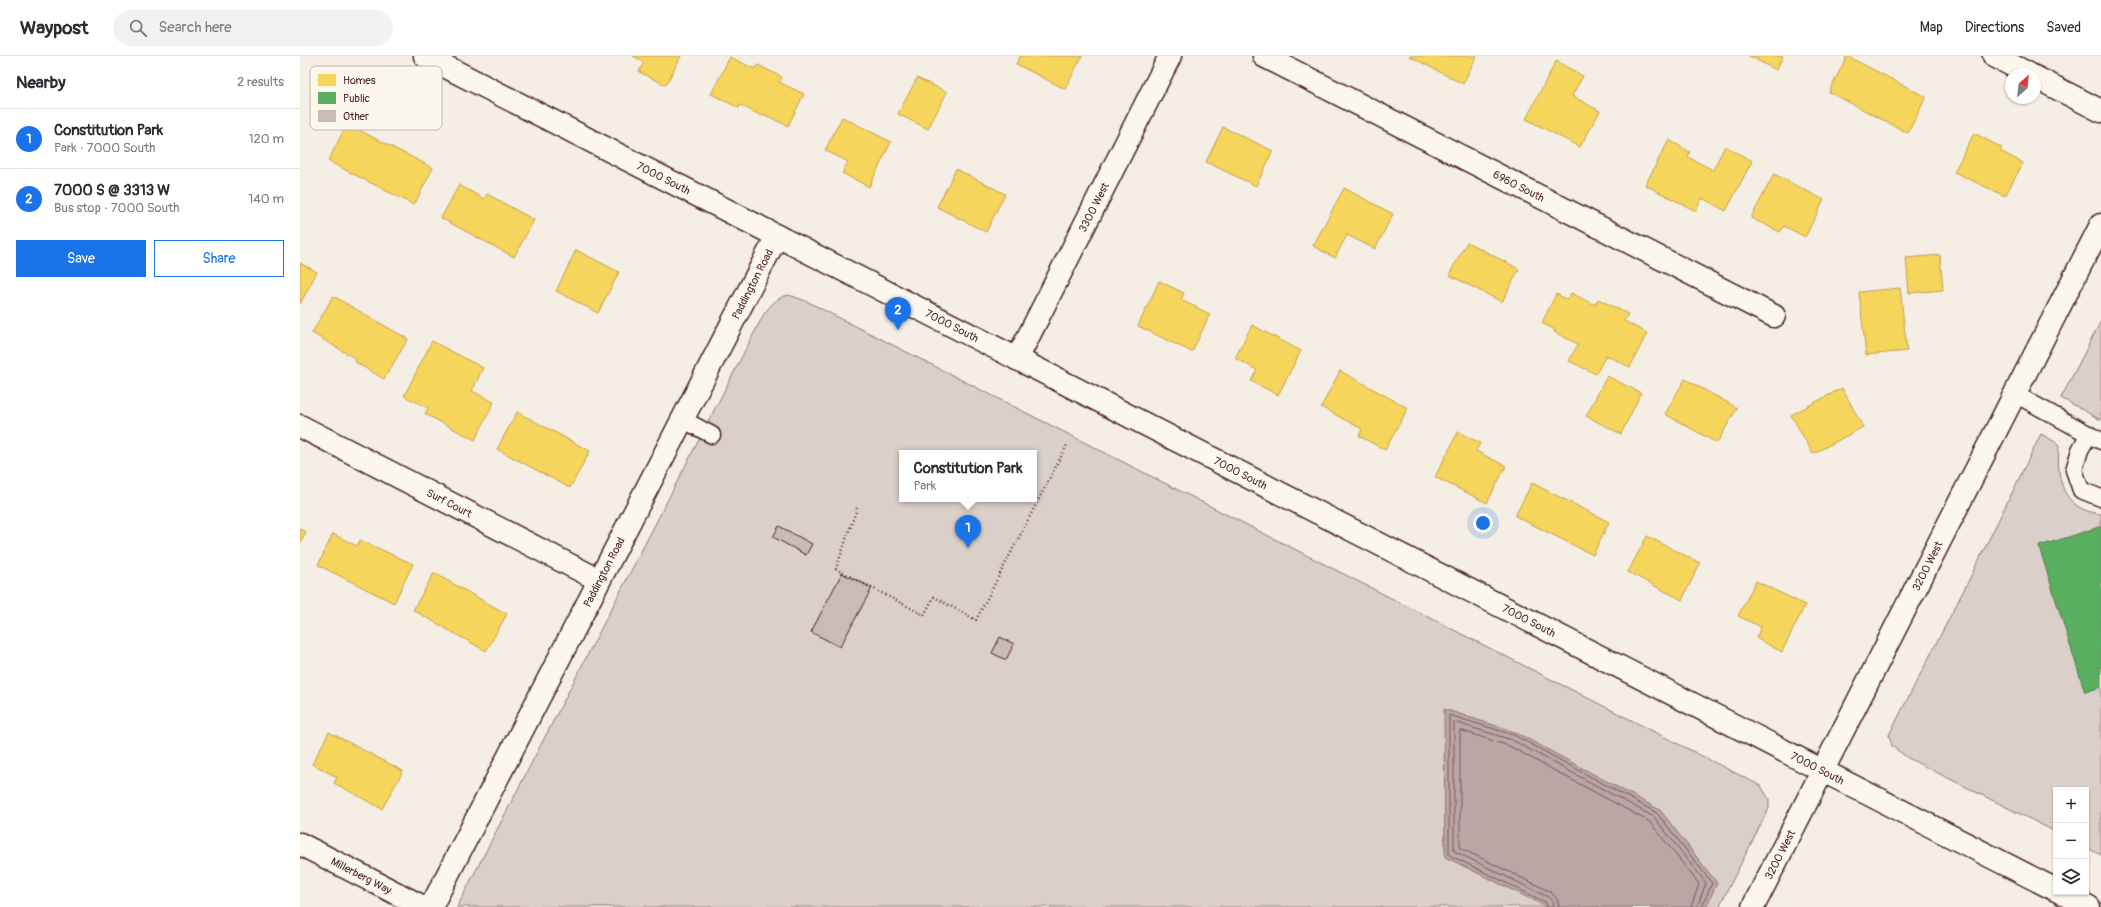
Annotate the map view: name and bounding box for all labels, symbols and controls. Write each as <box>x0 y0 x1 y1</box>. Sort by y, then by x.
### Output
search box <box>113 10 393 46</box>
text: Waypost <box>20 16 89 40</box>
icon: search <box>127 17 149 39</box>
text: Search here <box>159 18 232 37</box>
text: Map <box>1920 19 1943 36</box>
text: Directions <box>1965 19 2024 36</box>
text: Saved <box>2046 19 2081 36</box>
legend <box>310 66 442 130</box>
north arrow <box>2005 68 2041 104</box>
text: Nearby <box>16 72 65 93</box>
text: 2 results <box>237 74 284 90</box>
text: Homes <box>343 74 376 87</box>
text: Public <box>343 92 371 105</box>
text: Other <box>343 110 369 123</box>
text: Constitution Park <box>54 121 163 140</box>
text: 1 <box>26 131 32 147</box>
text: 120 m <box>248 131 284 147</box>
text: Park · 7000 South <box>54 140 155 156</box>
street label: 7000 South <box>635 159 693 197</box>
street label: 6960 South <box>1491 167 1547 204</box>
street label: 3300 West <box>1076 180 1112 234</box>
text: 7000 S @ 3313 W <box>54 181 170 200</box>
text: 2 <box>25 191 33 207</box>
text: 140 m <box>248 191 284 207</box>
text: Bus stop · 7000 South <box>54 200 179 216</box>
button: Save <box>16 240 146 277</box>
button: Share <box>154 240 284 277</box>
street label: Paddington Road <box>729 247 776 321</box>
pin: 2 <box>885 297 911 330</box>
street label: 7000 South <box>923 306 981 345</box>
popup <box>899 450 1037 502</box>
street label: 7000 South <box>1212 454 1269 492</box>
text: Constitution Park <box>914 459 1023 478</box>
text: Park <box>914 478 936 494</box>
street label: Surf Court <box>424 486 475 520</box>
your location <box>1473 513 1493 533</box>
pin: 1 <box>955 515 981 548</box>
street label: Paddington Road <box>580 535 627 609</box>
street label: 3200 West <box>1909 538 1945 593</box>
street label: 7000 South <box>1500 601 1558 640</box>
street label: 7000 South <box>1789 749 1846 787</box>
map controls <box>2053 787 2089 895</box>
button: + <box>2053 787 2089 823</box>
button: − <box>2053 823 2089 859</box>
street label: 3200 West <box>1762 827 1798 881</box>
street label: Millerberg Way <box>329 855 394 897</box>
button: layers <box>2053 859 2089 895</box>

